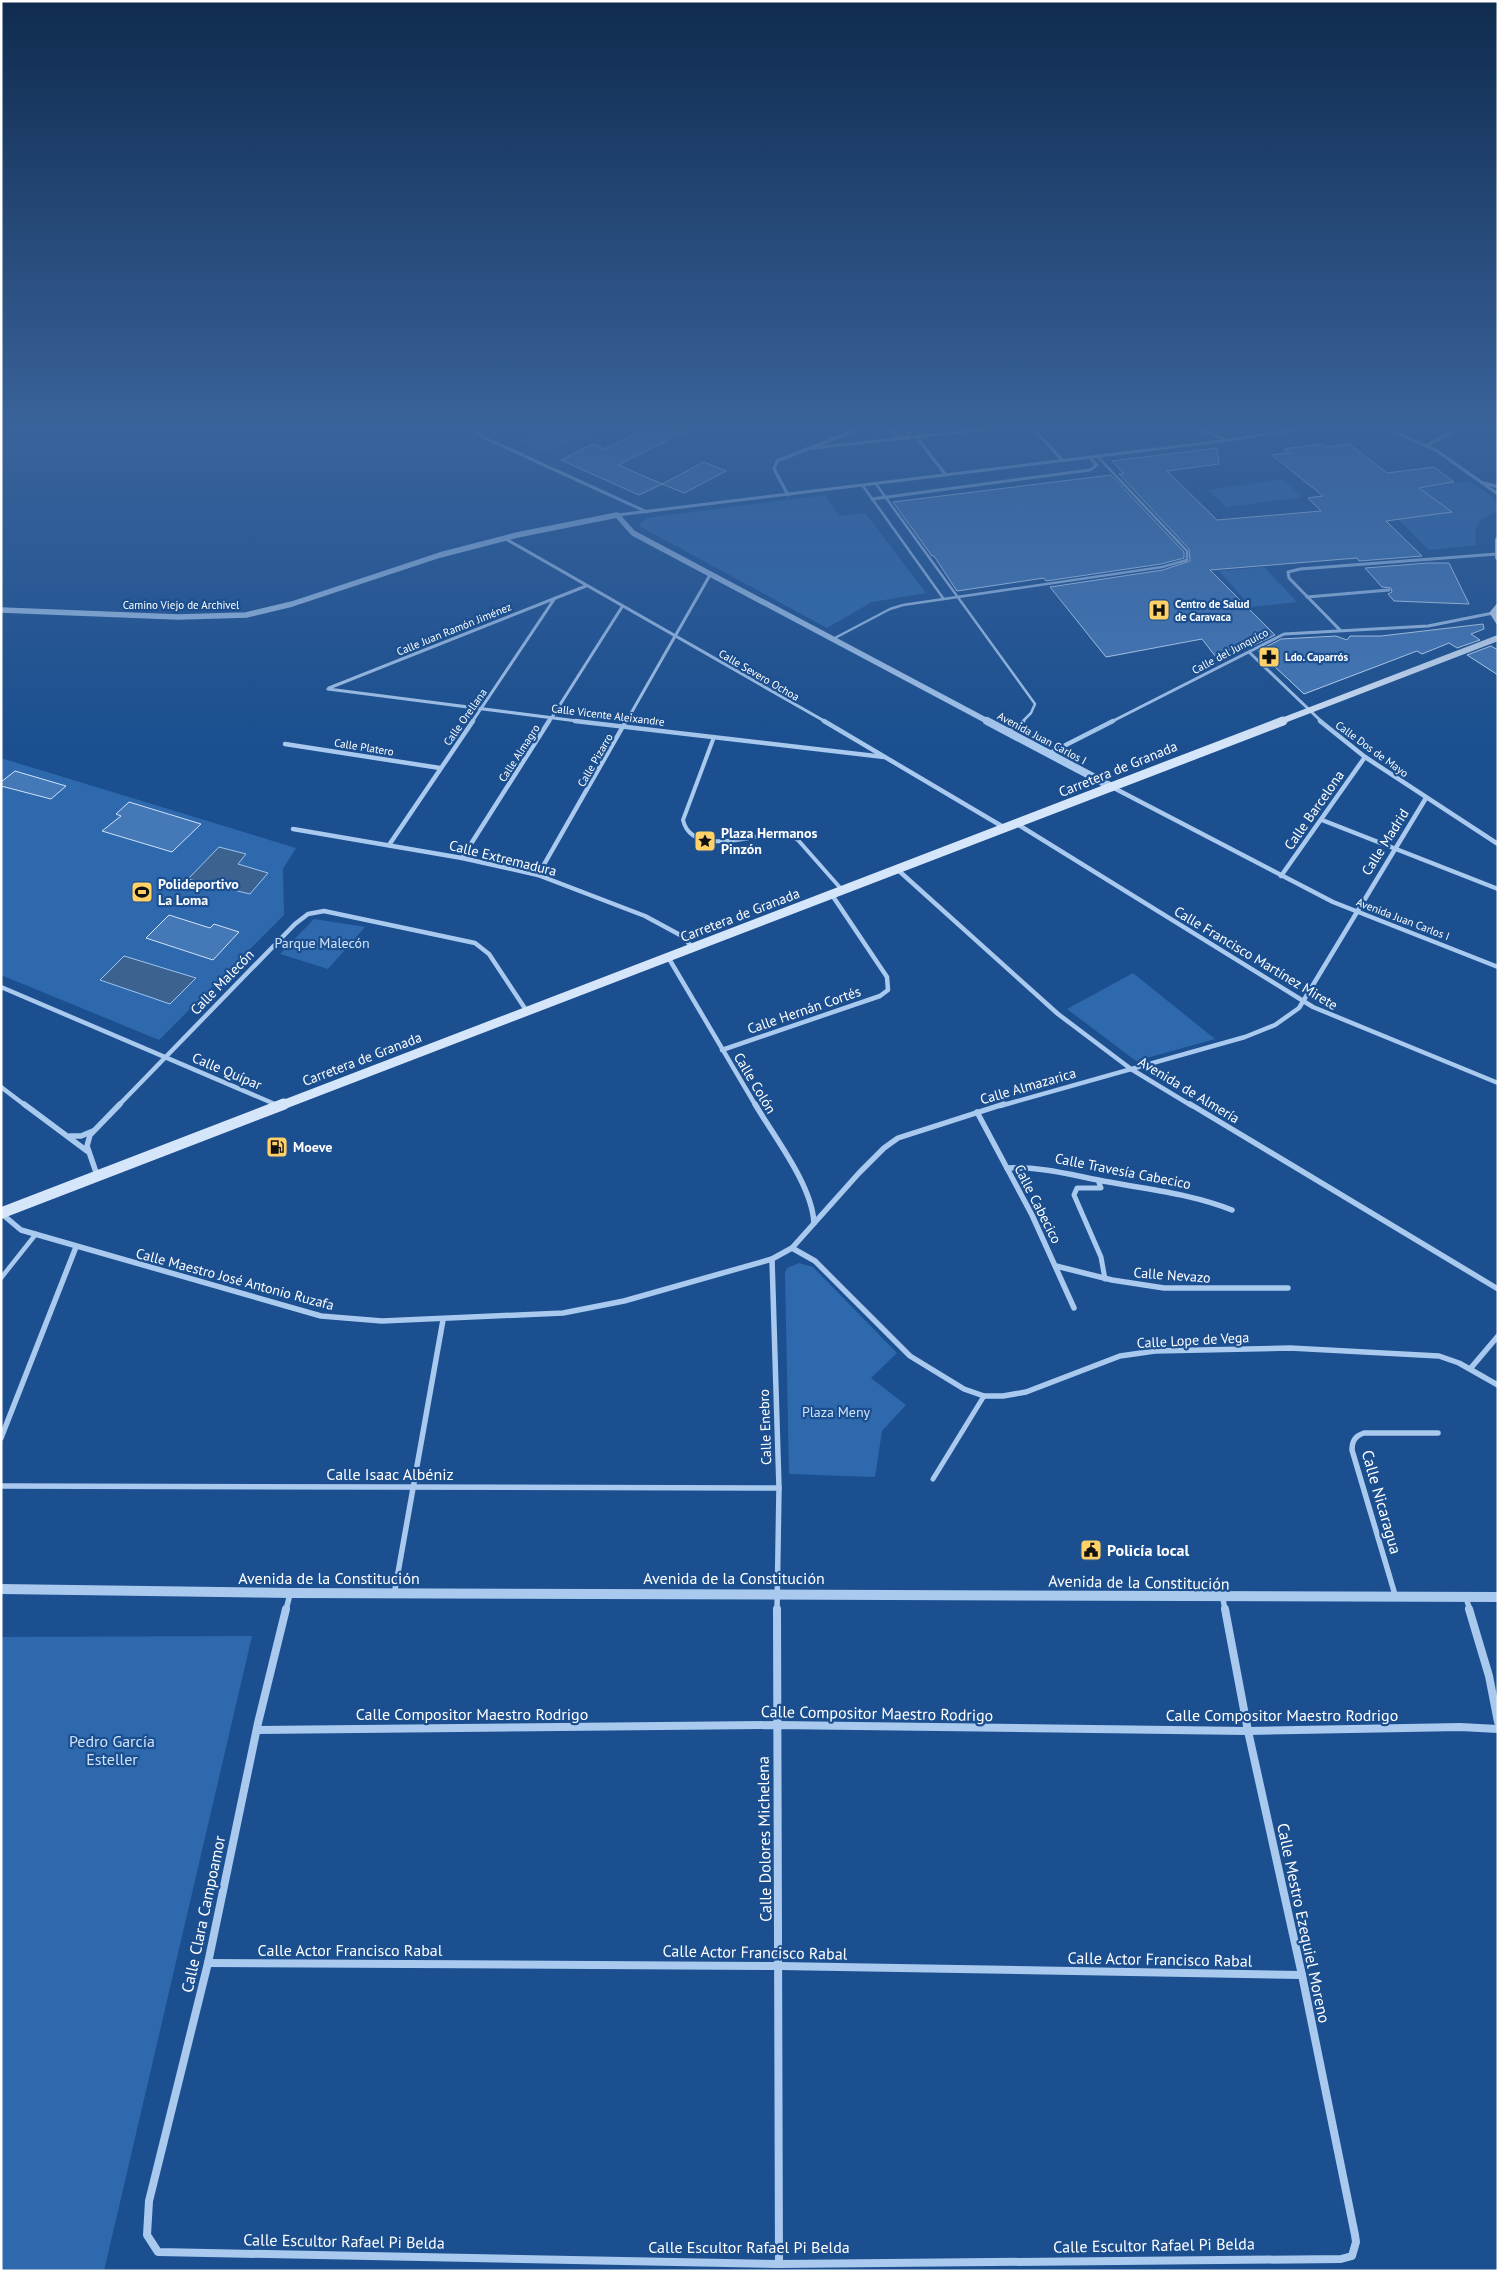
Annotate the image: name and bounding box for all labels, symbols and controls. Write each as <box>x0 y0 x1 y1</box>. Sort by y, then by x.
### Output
place label: Centro de Salud de Caravaca <box>1175 597 1249 624</box>
street label: Camino Viejo de Archivel <box>123 598 240 612</box>
hospital icon: Centro de Salud de Caravaca <box>1147 598 1171 622</box>
street label: Calle Juan Ramón Jiménez <box>394 599 514 658</box>
street label: Calle del Junquico <box>1189 625 1271 677</box>
pharmacy icon: Ldo. Caparrós <box>1257 645 1281 669</box>
street label: Calle Severo Ochoa <box>716 646 802 704</box>
place label: Ldo. Caparrós <box>1285 650 1348 664</box>
street label: Calle Orellana <box>440 686 490 748</box>
street label: Calle Vicente Aleixandre <box>551 701 666 729</box>
street label: Avenida Juan Carlos I <box>995 709 1089 767</box>
street label: Calle Dos de Mayo <box>1333 718 1411 780</box>
street label: Calle Almagro <box>495 722 543 784</box>
street label: Calle Pizarro <box>574 731 616 789</box>
street label: Calle Platero <box>333 735 395 759</box>
street label: Carretera de Granada <box>1056 737 1180 801</box>
street label: Calle Barcelona <box>1280 767 1348 853</box>
street label: Calle Madrid <box>1357 805 1413 879</box>
place label: Plaza Hermanos Pinzón <box>721 824 817 858</box>
place icon: Plaza Hermanos Pinzón <box>693 829 717 853</box>
street label: Calle Extremadura <box>447 836 559 880</box>
place label: Polideportivo La Loma <box>158 875 239 909</box>
sports icon: Polideportivo La Loma <box>130 880 154 904</box>
street label: Carretera de Granada <box>678 884 802 946</box>
street label: Avenida Juan Carlos I <box>1354 895 1452 943</box>
street label: Calle Francisco Martínez Mirete <box>1171 902 1341 1014</box>
park label: Parque Malecón <box>274 934 370 952</box>
street label: Calle Malecón <box>186 946 258 1018</box>
street label: Calle Hernán Cortés <box>745 982 863 1038</box>
street label: Carretera de Granada <box>300 1028 424 1090</box>
street label: Calle Quípar <box>189 1048 265 1094</box>
street label: Calle Colón <box>730 1049 780 1117</box>
street label: Avenida de Almería <box>1135 1053 1243 1127</box>
street label: Calle Almazarica <box>978 1064 1078 1108</box>
fuel station icon: Moeve <box>265 1135 289 1159</box>
place label: Moeve <box>293 1138 332 1156</box>
street label: Calle Travesía Cabecico <box>1053 1149 1193 1193</box>
street label: Calle Cabecico <box>1010 1161 1066 1247</box>
street label: Calle Maestro José Antonio Ruzafa <box>134 1244 336 1314</box>
street label: Calle Nevazo <box>1133 1263 1211 1287</box>
street label: Calle Lope de Vega <box>1136 1328 1250 1352</box>
street label: Calle Enebro <box>755 1389 775 1465</box>
park label: Plaza Meny <box>802 1403 871 1421</box>
street label: Calle Nicaragua <box>1358 1448 1406 1556</box>
street label: Calle Isaac Albéniz <box>326 1464 454 1484</box>
public building icon: Policía local <box>1079 1538 1103 1562</box>
place label: Policía local <box>1107 1540 1190 1560</box>
street label: Avenida de la Constitución <box>238 1568 420 1588</box>
street label: Avenida de la Constitución <box>643 1568 825 1588</box>
street label: Avenida de la Constitución <box>1048 1570 1230 1594</box>
street label: Calle Compositor Maestro Rodrigo <box>761 1701 993 1725</box>
street label: Calle Compositor Maestro Rodrigo <box>356 1704 588 1724</box>
street label: Calle Compositor Maestro Rodrigo <box>1166 1705 1398 1725</box>
park label: Pedro García Esteller <box>69 1731 155 1769</box>
street label: Calle Dolores Michelena <box>753 1756 775 1922</box>
street label: Calle Mestro Ezequiel Moreno <box>1273 1821 1335 2025</box>
street label: Calle Clara Campoamor <box>177 1833 230 1994</box>
street label: Calle Actor Francisco Rabal <box>258 1940 443 1960</box>
street label: Calle Actor Francisco Rabal <box>662 1940 848 1964</box>
street label: Calle Actor Francisco Rabal <box>1067 1947 1253 1971</box>
street label: Calle Escultor Rafael Pi Belda <box>243 2229 445 2253</box>
street label: Calle Escultor Rafael Pi Belda <box>1053 2233 1255 2257</box>
street label: Calle Escultor Rafael Pi Belda <box>648 2237 850 2257</box>

